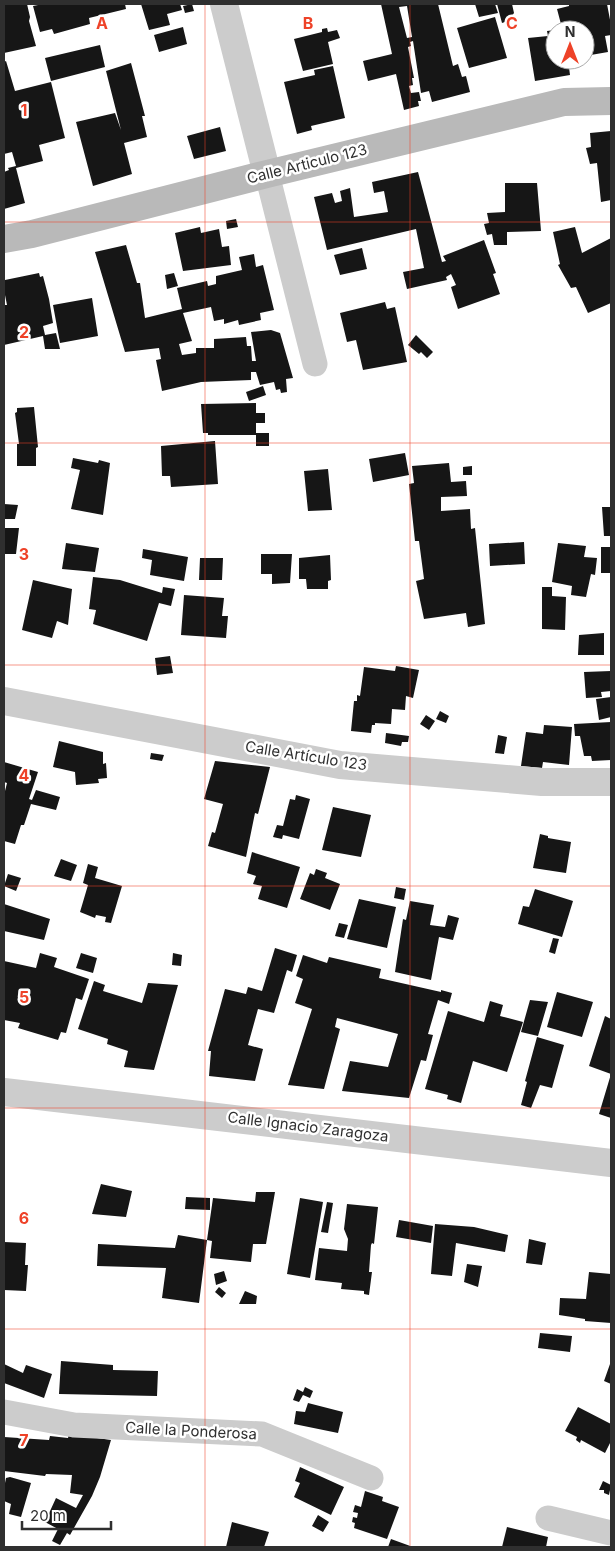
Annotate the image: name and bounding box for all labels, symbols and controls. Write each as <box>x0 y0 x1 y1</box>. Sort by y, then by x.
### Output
text: A <box>96 13 108 33</box>
text: B <box>303 13 313 33</box>
text: C <box>506 13 518 33</box>
north arrow <box>545 20 595 70</box>
text: N <box>565 23 575 40</box>
text: 1 <box>21 100 27 120</box>
street label: Calle Articulo 123 <box>245 139 369 188</box>
text: 2 <box>19 322 29 342</box>
text: 3 <box>19 544 29 564</box>
street label: Calle Artículo 123 <box>244 736 368 775</box>
text: 4 <box>19 765 30 785</box>
text: 5 <box>19 987 29 1007</box>
street label: Calle Ignacio Zaragoza <box>226 1107 390 1146</box>
text: 6 <box>19 1208 29 1228</box>
street label: Calle la Ponderosa <box>125 1418 257 1443</box>
text: 7 <box>19 1430 29 1450</box>
scale bar <box>22 1498 111 1530</box>
text: 20 m <box>30 1506 66 1525</box>

